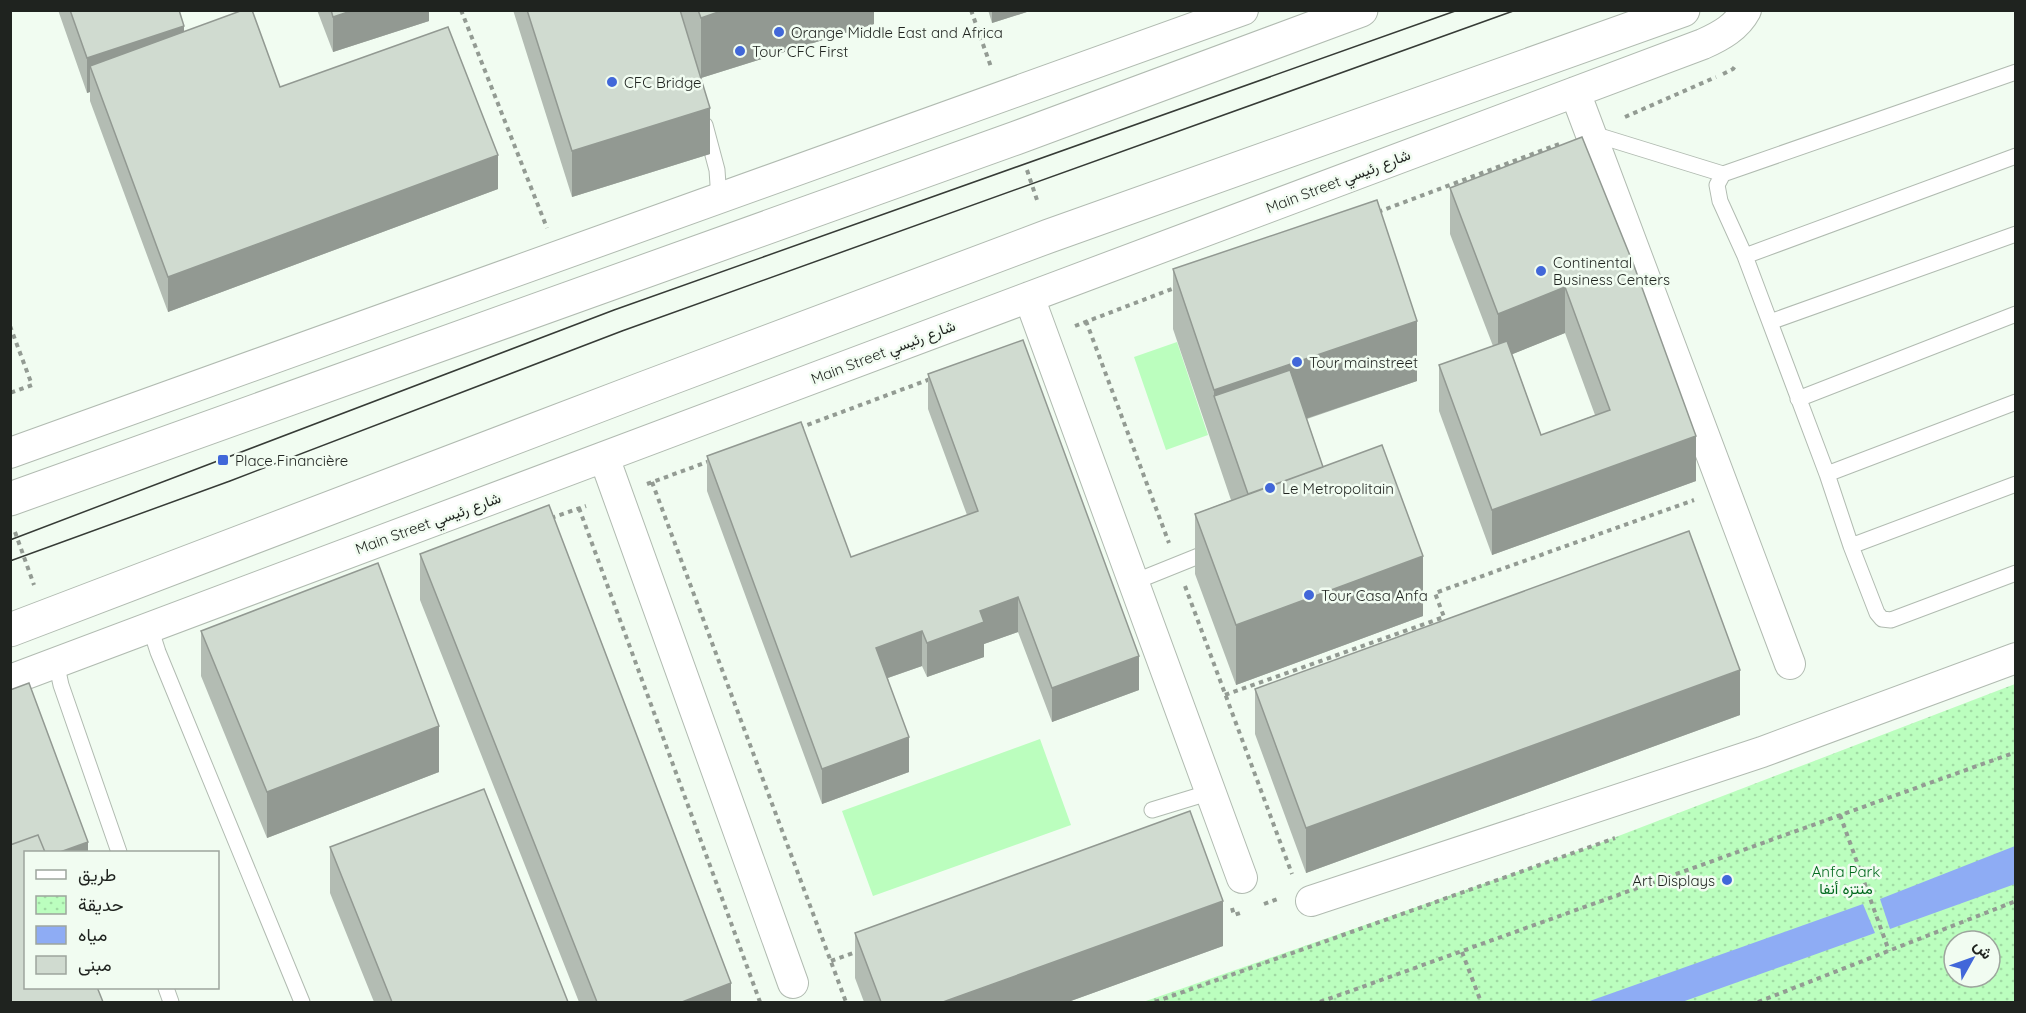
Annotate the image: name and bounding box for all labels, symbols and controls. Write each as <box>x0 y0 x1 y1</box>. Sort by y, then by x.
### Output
place label: Orange Middle East and Africa <box>791 23 1003 42</box>
marker: Orange Middle East and Africa <box>772 25 786 39</box>
place label: Tour CFC First <box>752 42 848 61</box>
marker: Tour CFC First <box>733 44 747 58</box>
place label: CFC Bridge <box>624 73 701 92</box>
marker: CFC Bridge <box>605 75 619 89</box>
street label: Main Street شارع رئيسي <box>1263 145 1415 221</box>
place label: Continental Business Centers <box>1553 253 1670 289</box>
marker: Continental Business Centers <box>1534 264 1548 278</box>
street label: Main Street شارع رئيسي <box>808 316 960 392</box>
place label: Tour mainstreet <box>1309 353 1418 372</box>
marker: Tour mainstreet <box>1290 355 1304 369</box>
place label: Place Financière <box>235 451 348 470</box>
marker: Place Financière <box>216 453 230 467</box>
place label: Le Metropolitain <box>1282 479 1394 498</box>
marker: Le Metropolitain <box>1263 481 1277 495</box>
street label: Main Street شارع رئيسي <box>353 488 505 562</box>
place label: Tour Casa Anfa <box>1321 586 1428 605</box>
marker: Tour Casa Anfa <box>1302 588 1316 602</box>
legend <box>24 851 219 989</box>
park label: Anfa Park منتزه أنفا <box>1812 862 1880 898</box>
text: طريق <box>78 863 116 886</box>
place label: Art Displays <box>1632 871 1715 890</box>
marker: Art Displays <box>1720 873 1734 887</box>
text: حديقة <box>78 893 124 916</box>
text: مياه <box>78 923 107 946</box>
north arrow <box>1942 929 2002 989</box>
text: ش <box>1970 936 1997 963</box>
text: مبنى <box>78 953 112 976</box>

